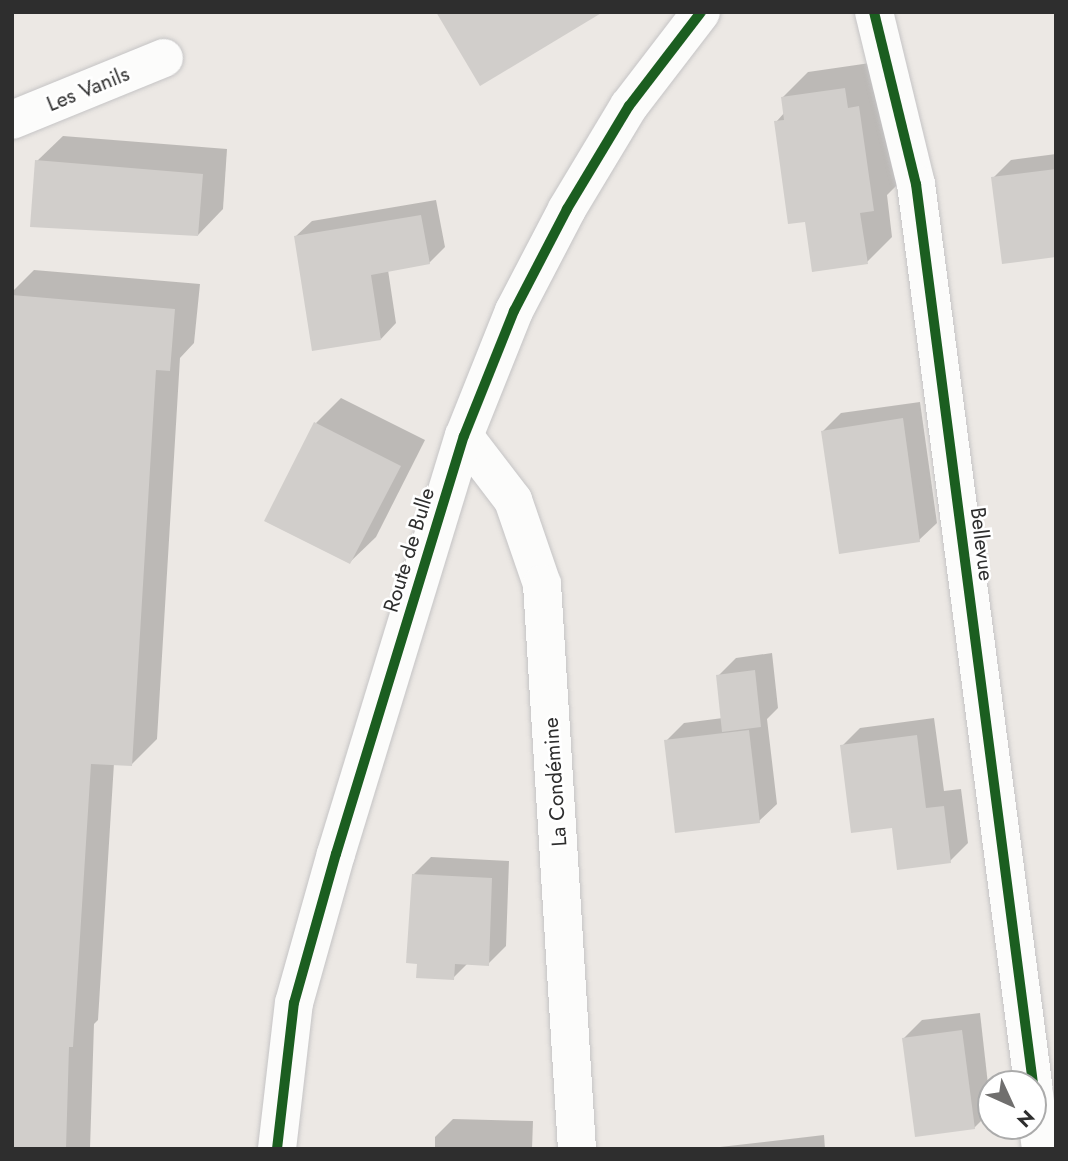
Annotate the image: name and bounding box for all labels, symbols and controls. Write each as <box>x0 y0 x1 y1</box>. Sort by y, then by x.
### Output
street label: Les Vanils <box>43 61 133 117</box>
street label: Route de Bulle <box>378 485 440 615</box>
street label: Bellevue <box>965 506 999 582</box>
street label: La Condémine <box>538 717 572 847</box>
north arrow <box>977 1070 1047 1140</box>
text: N <box>1011 1104 1041 1134</box>

